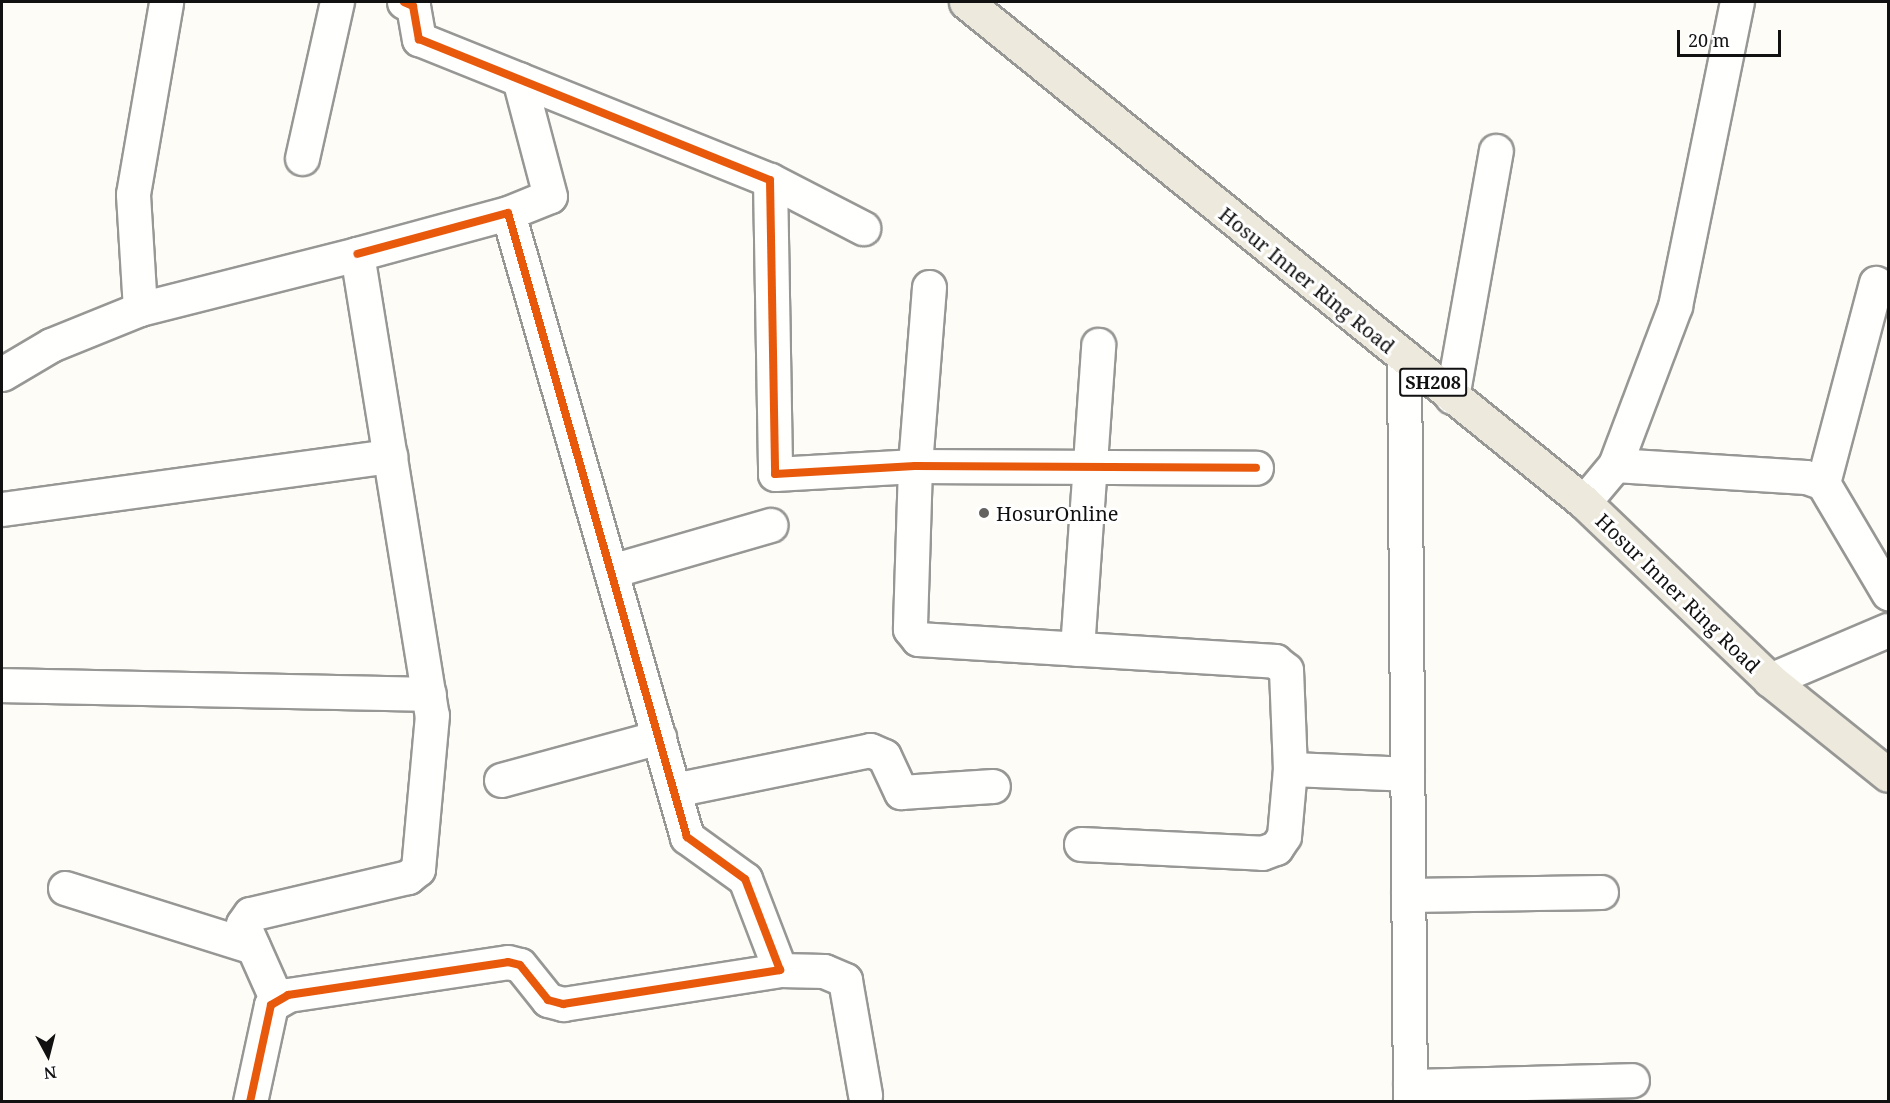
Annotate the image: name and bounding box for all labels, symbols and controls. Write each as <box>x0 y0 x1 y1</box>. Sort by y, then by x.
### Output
scale bar <box>1680 18 1784 56</box>
text: 20 m <box>1688 28 1730 52</box>
street label: Hosur Inner Ring Road <box>1214 202 1400 358</box>
road number: SH208 <box>1398 367 1468 397</box>
place label: HosurOnline <box>996 501 1118 525</box>
marker: HosurOnline <box>977 506 991 520</box>
street label: Hosur Inner Ring Road <box>1591 508 1765 678</box>
north arrow <box>18 1025 78 1085</box>
text: N <box>43 1061 58 1085</box>

